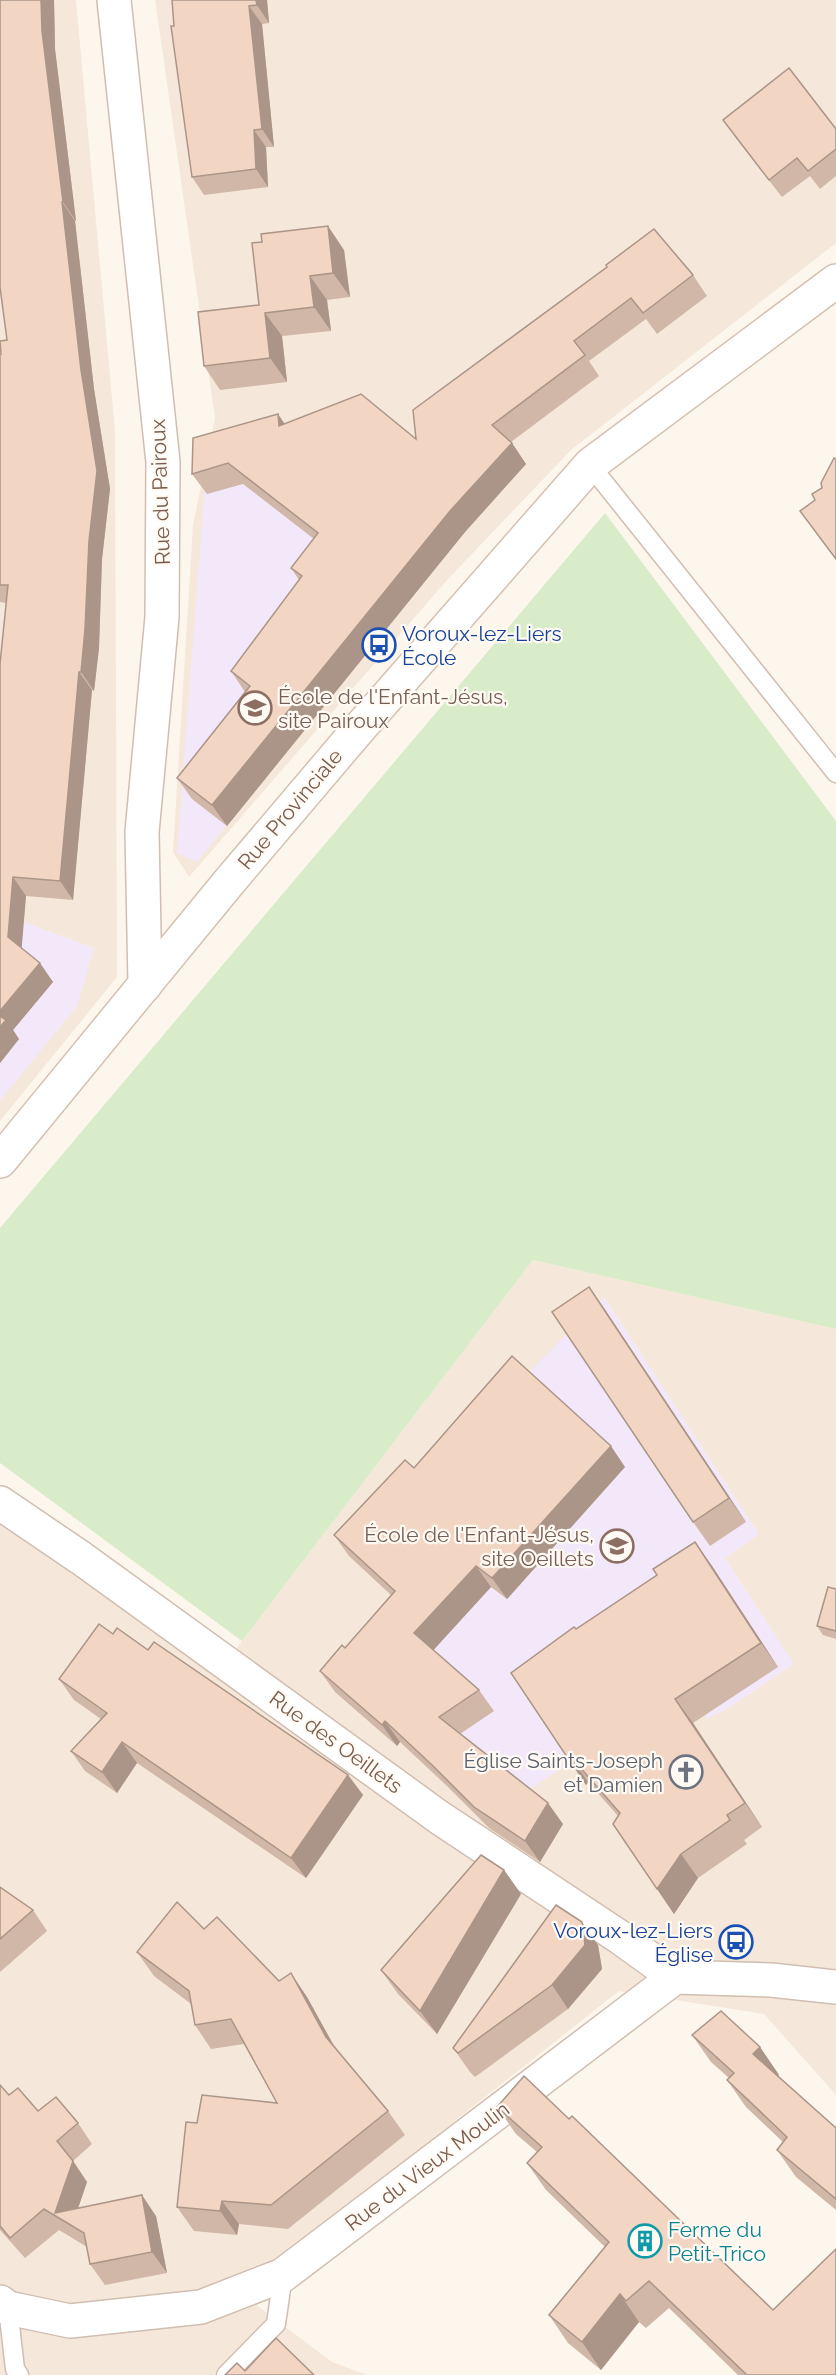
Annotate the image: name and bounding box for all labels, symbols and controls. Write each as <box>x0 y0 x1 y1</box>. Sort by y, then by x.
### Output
street label: Rue du Pairoux <box>145 418 175 565</box>
place label: Voroux-lez-Liers École <box>402 621 562 670</box>
bus stop icon: Voroux-lez-Liers École <box>361 627 397 663</box>
place label: École de l'Enfant-Jésus, site Pairoux <box>278 684 508 733</box>
school or university icon: École de l'Enfant-Jésus, site Pairoux <box>237 690 273 726</box>
street label: Rue Provinciale <box>232 744 348 874</box>
place label: École de l'Enfant-Jésus, site Oeillets <box>364 1522 594 1571</box>
school or university icon: École de l'Enfant-Jésus, site Oeillets <box>599 1528 635 1564</box>
street label: Rue des Oeillets <box>265 1685 407 1799</box>
place label: Église Saints-Joseph et Damien <box>464 1748 663 1797</box>
church icon: Église Saints-Joseph et Damien <box>668 1754 704 1790</box>
place label: Voroux-lez-Liers Église <box>553 1918 713 1967</box>
bus stop icon: Voroux-lez-Liers Église <box>718 1924 754 1960</box>
street label: Rue du Vieux Moulin <box>340 2096 514 2236</box>
place label: Ferme du Petit-Trico <box>668 2217 766 2266</box>
building icon: Ferme du Petit-Trico <box>627 2223 663 2259</box>

